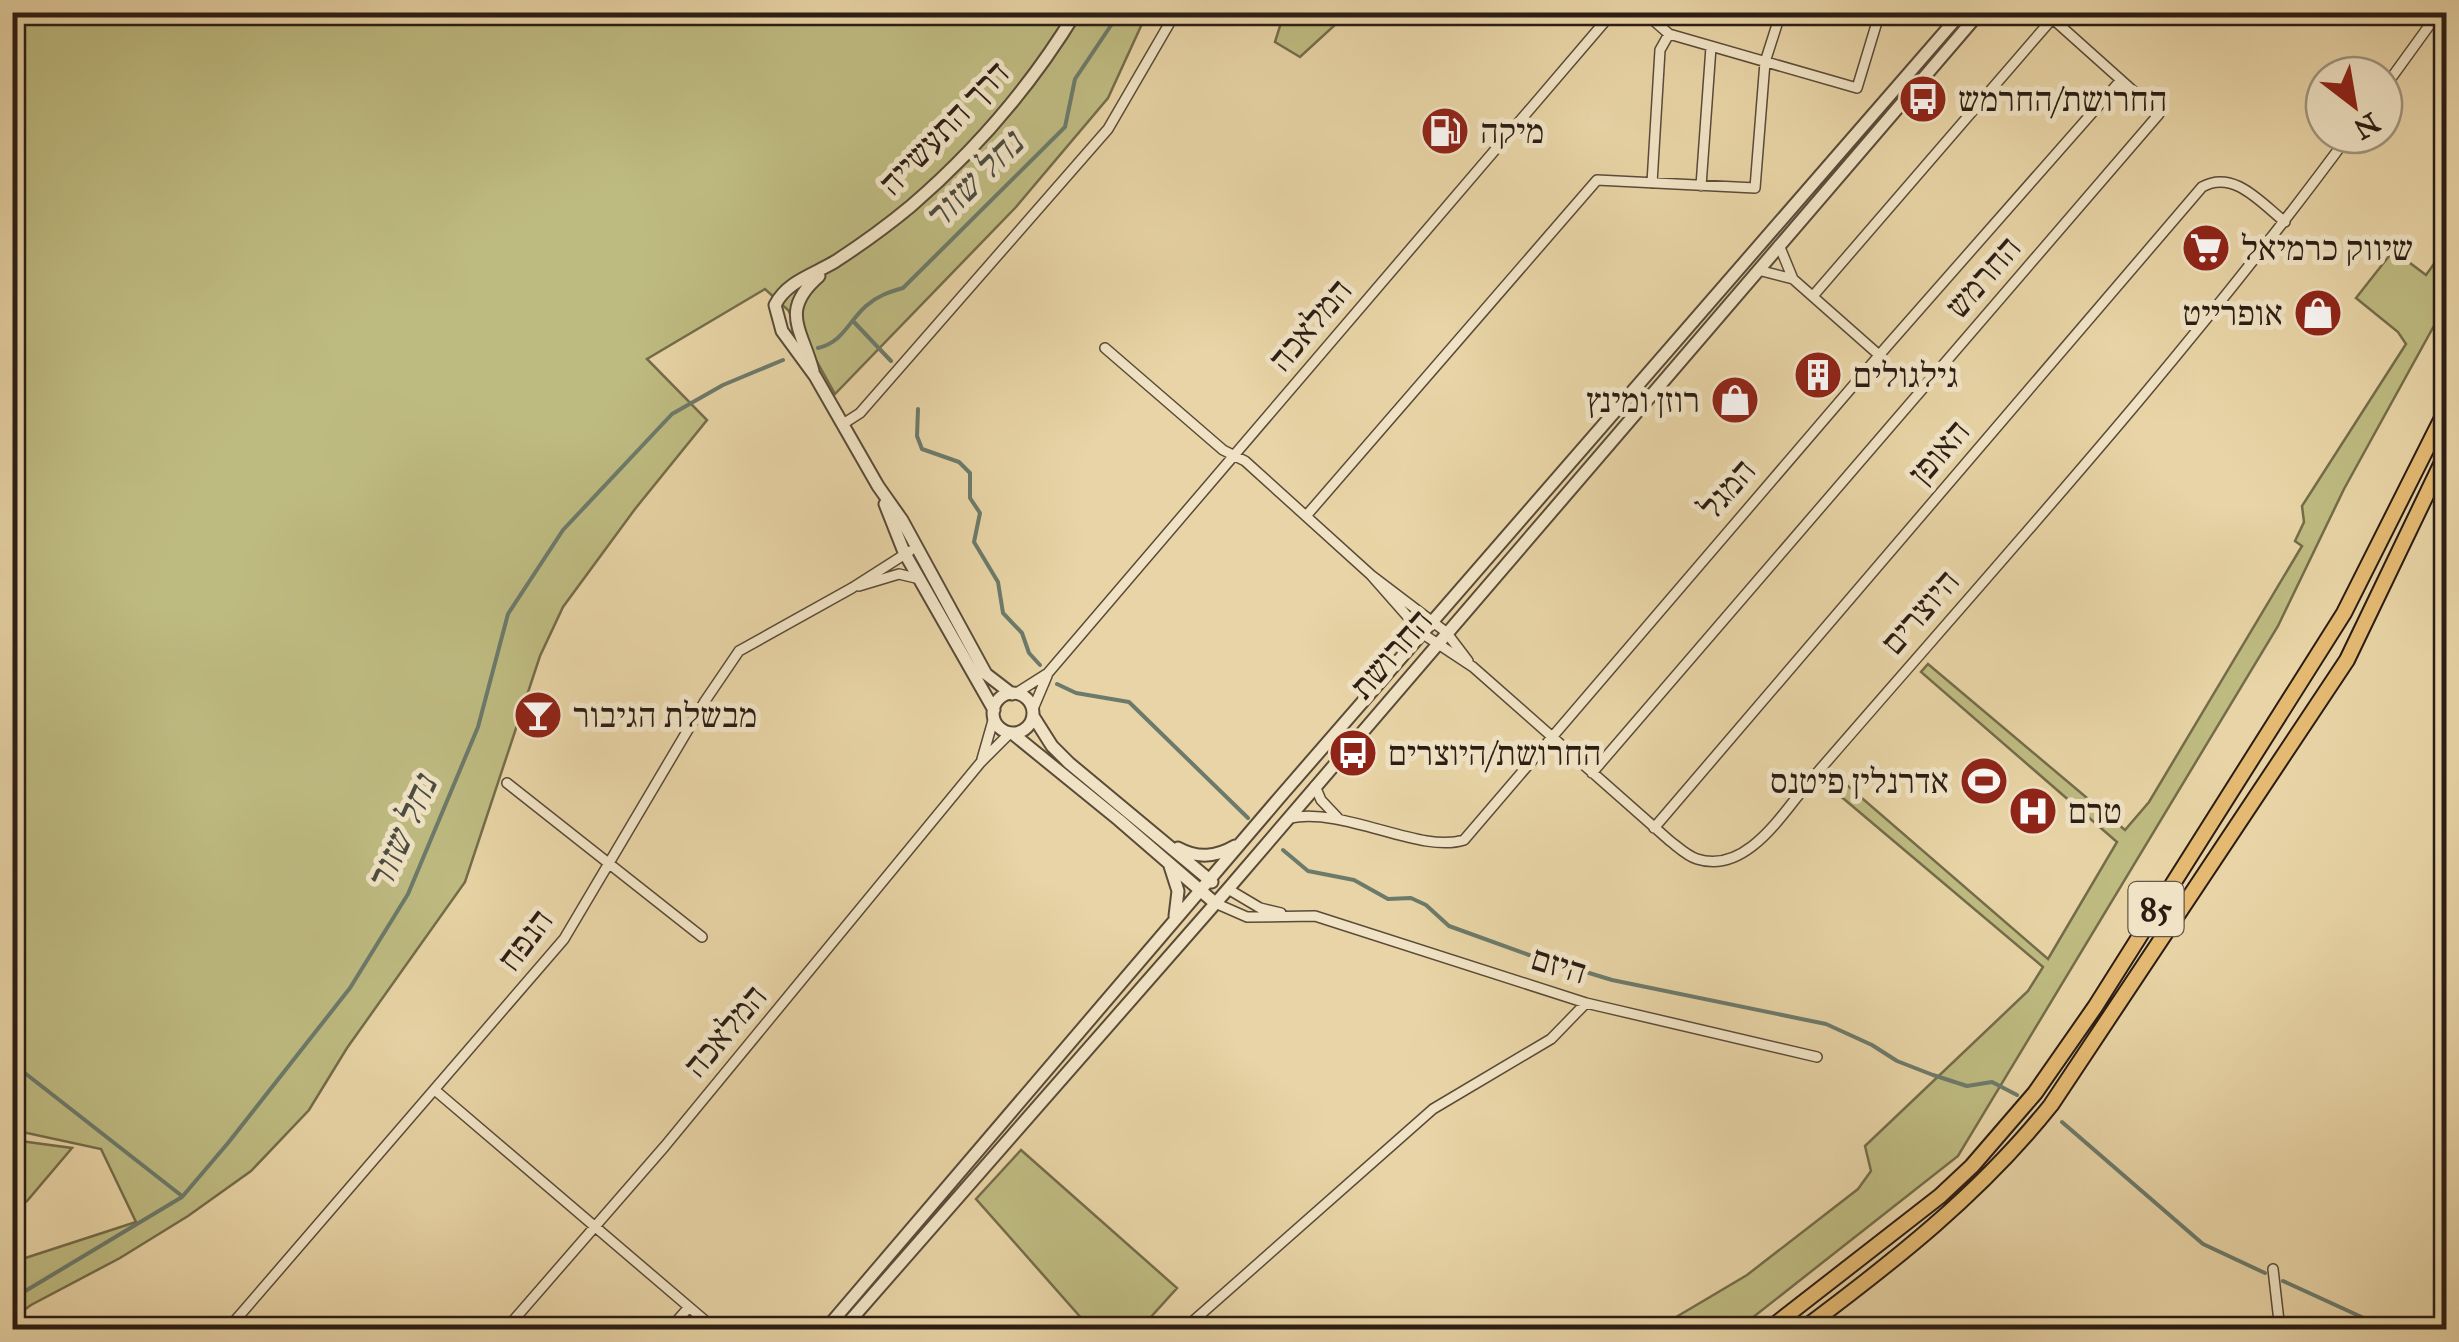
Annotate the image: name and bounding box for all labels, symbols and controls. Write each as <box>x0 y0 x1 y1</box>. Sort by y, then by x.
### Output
street label: דרך התעשייה <box>869 52 1019 204</box>
north arrow <box>2304 55 2404 155</box>
bus stop icon: החרושת/החרמש <box>1897 73 1949 125</box>
place label: החרושת/החרמש <box>1958 78 2167 121</box>
fuel station icon: מיקה <box>1419 105 1471 157</box>
text: N <box>2347 105 2386 147</box>
place label: מיקה <box>1480 110 1544 153</box>
water label: נחל שזור <box>914 119 1034 239</box>
supermarket icon: שיווק כרמיאל <box>2180 222 2232 274</box>
street label: החרמש <box>1936 227 2030 327</box>
place label: שיווק כרמיאל <box>2241 227 2413 270</box>
street label: המלאכה <box>1259 270 1361 380</box>
shop icon: אופרייט <box>2292 287 2344 339</box>
place label: אופרייט <box>2183 292 2283 335</box>
building icon: גילגולים <box>1792 349 1844 401</box>
place label: גילגולים <box>1853 354 1958 397</box>
shop icon: רוזן ומינץ <box>1709 374 1761 426</box>
place label: רוזן ומינץ <box>1586 379 1700 422</box>
street label: האופן <box>1899 411 1979 493</box>
street label: המגל <box>1689 450 1765 528</box>
street label: היוצרים <box>1871 561 1969 663</box>
street label: החרושת <box>1340 600 1442 708</box>
bar icon: מבשלת הגיבור <box>512 689 564 741</box>
place label: מבשלת הגיבור <box>573 694 757 737</box>
bus stop icon: החרושת/היוצרים <box>1327 727 1379 779</box>
place label: החרושת/היוצרים <box>1388 732 1601 775</box>
sports icon: אדרנלין פיטנס <box>1958 755 2010 807</box>
place label: אדרנלין פיטנס <box>1770 760 1949 803</box>
water label: נחל שזור <box>355 766 448 898</box>
hospital icon: טרם <box>2007 785 2059 837</box>
place label: טרם <box>2068 790 2122 833</box>
road number: 85 <box>2128 882 2184 936</box>
street label: הנפח <box>488 900 562 980</box>
street label: היזם <box>1526 936 1592 994</box>
street label: המלאכה <box>674 976 776 1086</box>

